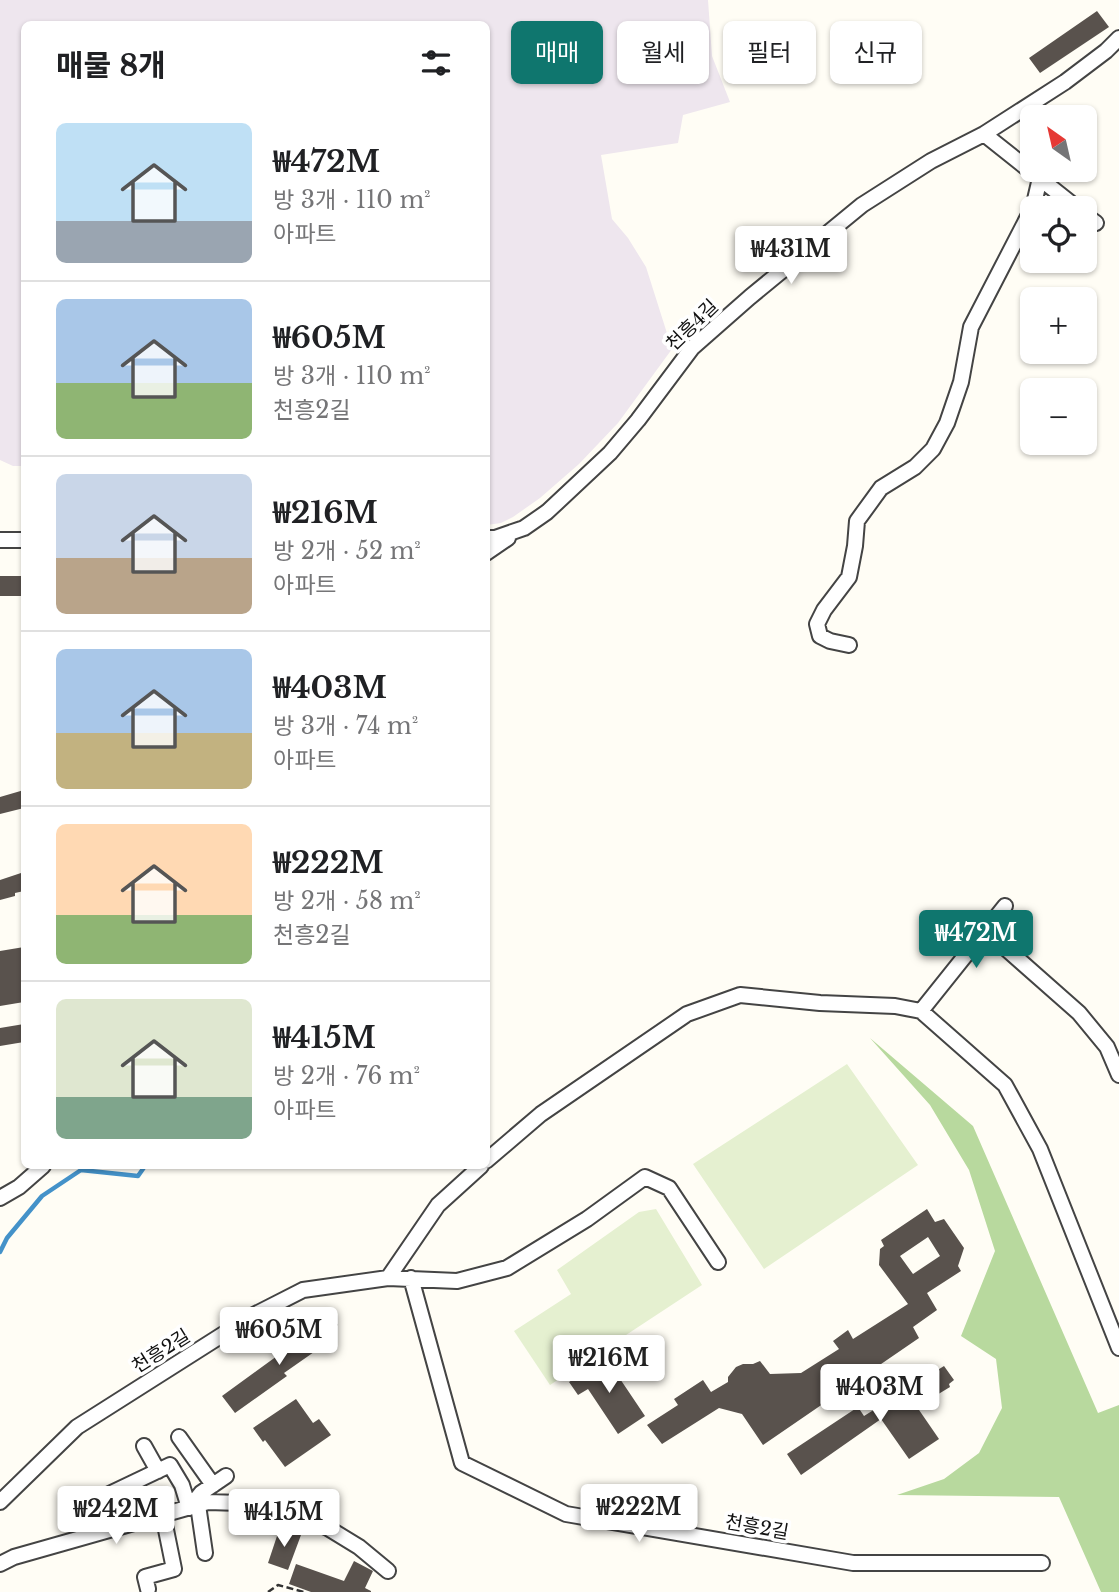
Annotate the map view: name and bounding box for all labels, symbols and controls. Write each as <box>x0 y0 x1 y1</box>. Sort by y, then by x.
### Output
chip: 매매 <box>511 21 603 84</box>
chip: 월세 <box>617 21 709 84</box>
chip: 필터 <box>723 21 816 84</box>
chip: 신규 <box>830 21 922 84</box>
icon: filters <box>417 44 455 82</box>
text: 매물 8개 <box>56 47 166 84</box>
north arrow <box>1020 105 1097 182</box>
map controls <box>1020 105 1097 455</box>
text: ₩472M <box>273 143 380 180</box>
icon: home <box>112 151 196 235</box>
text: 방 3개 · 110 m² <box>273 186 431 214</box>
button: locate <box>1020 196 1097 273</box>
text: 아파트 <box>273 220 336 248</box>
pin: ₩431M <box>742 226 840 286</box>
text: ₩431M <box>751 235 831 263</box>
button: + <box>1020 287 1097 364</box>
street label: 천흥4길 <box>661 295 723 355</box>
text: ₩605M <box>273 319 386 356</box>
icon: home <box>112 327 196 411</box>
text: 방 3개 · 110 m² <box>273 362 431 390</box>
button: − <box>1020 378 1097 455</box>
text: 천흥2길 <box>273 396 351 424</box>
text: ₩216M <box>273 494 378 531</box>
icon: home <box>112 502 196 586</box>
text: 방 2개 · 52 m² <box>273 537 421 565</box>
text: 아파트 <box>273 571 336 599</box>
text: ₩403M <box>273 669 387 706</box>
icon: home <box>112 677 196 761</box>
text: 방 3개 · 74 m² <box>273 712 418 740</box>
text: 아파트 <box>273 746 336 774</box>
text: ₩222M <box>273 844 384 881</box>
icon: home <box>112 852 196 936</box>
text: 방 2개 · 58 m² <box>273 887 421 915</box>
pin: ₩472M <box>927 911 1025 970</box>
text: ₩472M <box>935 919 1017 947</box>
text: 천흥2길 <box>273 921 351 949</box>
text: ₩415M <box>273 1019 376 1056</box>
icon: home <box>112 1027 196 1111</box>
text: 방 2개 · 76 m² <box>273 1062 420 1090</box>
text: 아파트 <box>273 1096 336 1124</box>
pin: ₩605M <box>230 1308 328 1367</box>
text: ₩605M <box>236 1316 322 1344</box>
street label: 천흥2길 <box>128 1324 194 1378</box>
pin: ₩216M <box>560 1336 658 1395</box>
text: ₩216M <box>569 1344 649 1372</box>
pin: ₩403M <box>831 1364 929 1424</box>
text: ₩403M <box>836 1373 924 1401</box>
pin: ₩222M <box>590 1484 688 1544</box>
pin: ₩242M <box>67 1486 165 1546</box>
pin: ₩415M <box>235 1490 333 1549</box>
text: ₩222M <box>597 1493 681 1521</box>
text: ₩242M <box>73 1495 159 1523</box>
text: ₩415M <box>245 1498 323 1526</box>
street label: 천흥2길 <box>723 1510 791 1544</box>

